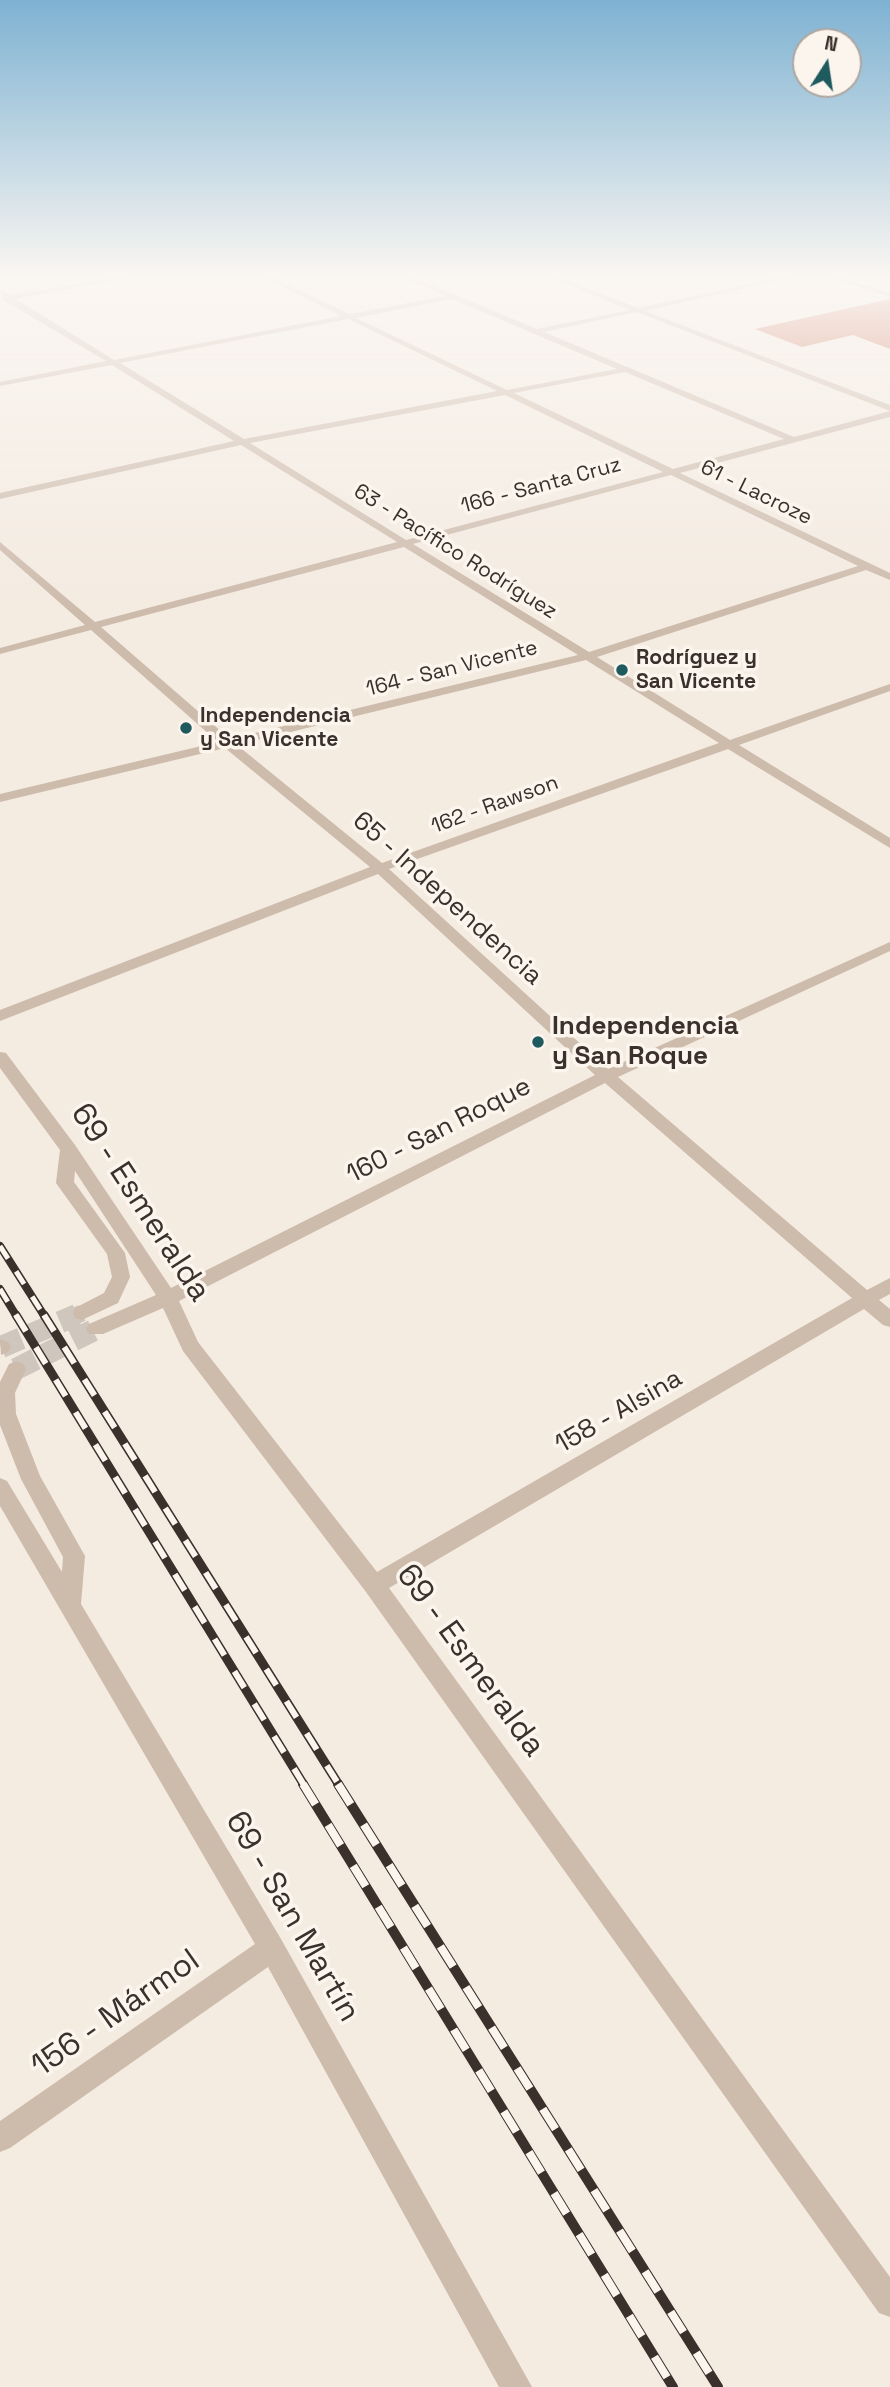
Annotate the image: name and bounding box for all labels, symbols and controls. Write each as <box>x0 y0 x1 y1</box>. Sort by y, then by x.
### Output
north arrow <box>792 28 862 98</box>
text: N <box>822 30 840 57</box>
street label: 166 - Santa Cruz <box>458 453 624 519</box>
street label: 61 - Lacroze <box>696 455 816 531</box>
street label: 63 - Pacífico Rodríguez <box>349 479 561 625</box>
street label: 164 - San Vicente <box>364 636 540 702</box>
place label: Rodríguez y San Vicente <box>636 645 757 695</box>
marker: Rodríguez y San Vicente <box>614 662 630 678</box>
place label: Independencia y San Vicente <box>200 703 351 753</box>
marker: Independencia y San Vicente <box>178 720 194 736</box>
street label: 162 - Rawson <box>428 770 562 840</box>
street label: 65 - Independencia <box>346 806 548 992</box>
place label: Independencia y San Roque <box>552 1011 739 1072</box>
marker: Independencia y San Roque <box>530 1034 546 1050</box>
street label: 160 - San Roque <box>342 1071 536 1191</box>
street label: 69 - Esmeralda <box>62 1097 218 1309</box>
street label: 158 - Alsina <box>550 1363 688 1461</box>
street label: 69 - Esmeralda <box>387 1557 553 1765</box>
street label: 69 - San Martín <box>216 1805 368 2029</box>
street label: 156 - Mármol <box>25 1942 207 2086</box>

